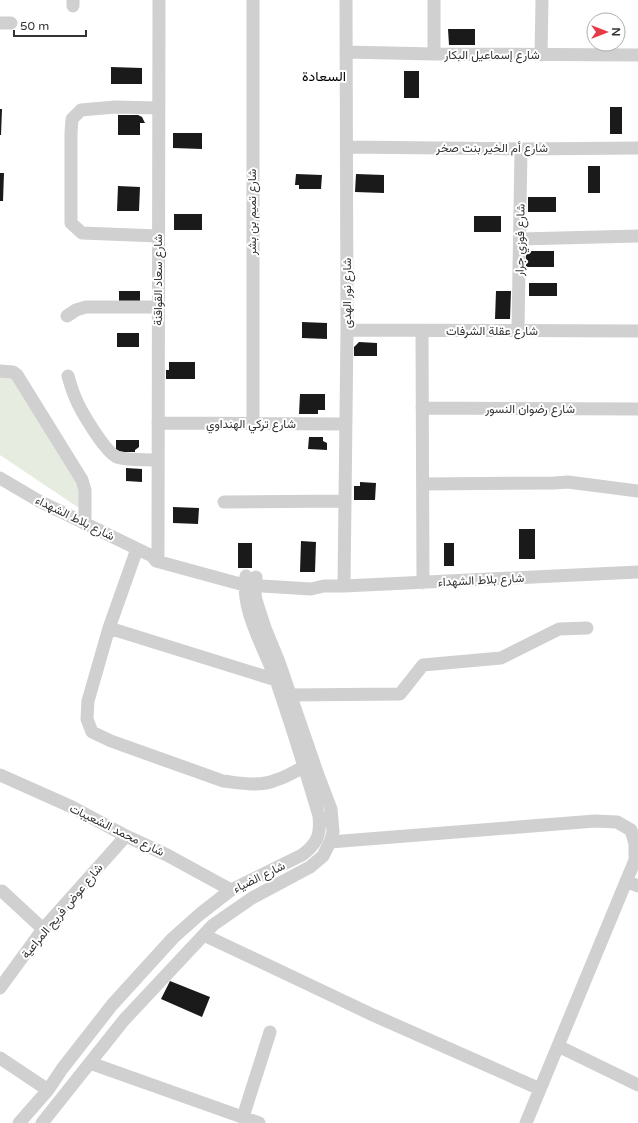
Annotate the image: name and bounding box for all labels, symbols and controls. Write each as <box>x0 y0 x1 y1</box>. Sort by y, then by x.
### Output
scale bar <box>14 12 86 38</box>
north arrow <box>586 12 626 52</box>
text: 50 m <box>20 19 49 33</box>
text: N <box>609 28 622 36</box>
street label: شارع إسماعيل البكار <box>443 48 540 64</box>
district label: السعادة <box>302 68 346 85</box>
street label: شارع أم الخير بنت صخر <box>435 141 548 157</box>
street label: شارع تميم بن بشر <box>245 169 261 256</box>
street label: شارع فوزي جرار <box>512 204 531 277</box>
street label: شارع سعاد القواقنة <box>151 234 167 326</box>
street label: شارع نور الهدى <box>340 258 356 328</box>
street label: شارع عقلة الشرفات <box>446 324 538 340</box>
street label: شارع رضوان النسور <box>484 402 575 418</box>
street label: شارع تركي الهنداوي <box>206 417 296 434</box>
street label: شارع بلاط الشهداء <box>32 493 117 545</box>
street label: شارع بلاط الشهداء <box>437 571 525 591</box>
street label: شارع محمد الشعيبات <box>66 801 167 861</box>
street label: شارع الضياء <box>231 858 288 897</box>
street label: شارع عوض فريح المراعية <box>18 861 107 963</box>

